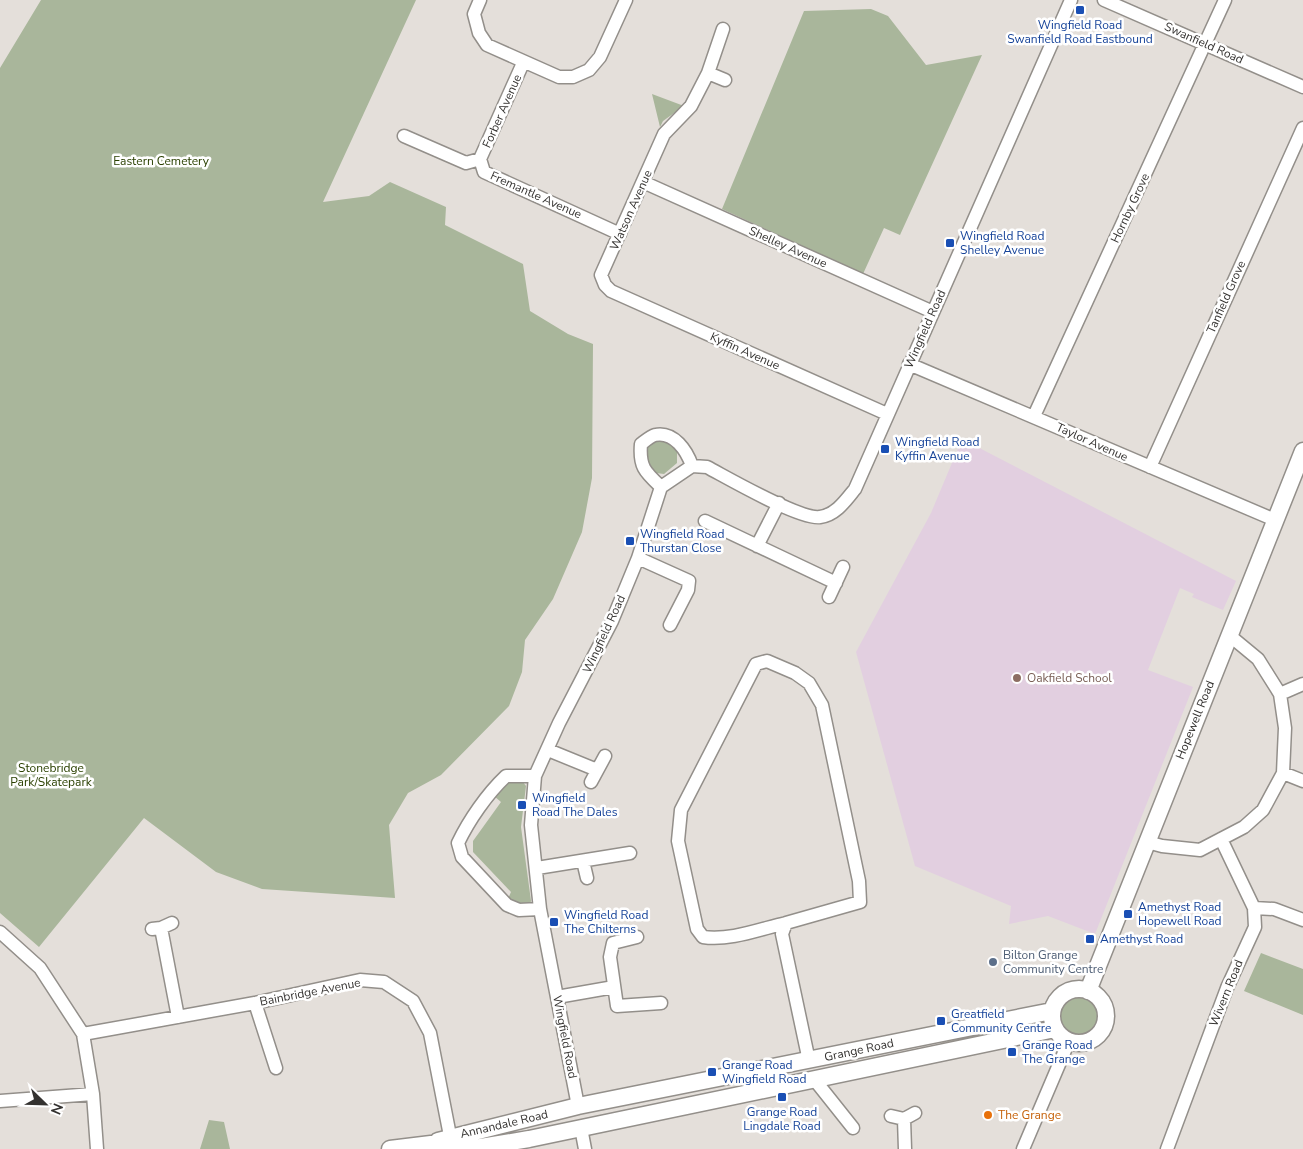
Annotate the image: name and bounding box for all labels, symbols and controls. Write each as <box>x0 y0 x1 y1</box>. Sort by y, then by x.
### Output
marker: Wingfield Road Swanfield Road Eastbound <box>1074 4 1086 16</box>
place label: Wingfield Road Swanfield Road Eastbound <box>1007 17 1153 47</box>
street label: Swanfield Road <box>1162 18 1246 68</box>
street label: Forber Avenue <box>479 72 525 150</box>
park label: Eastern Cemetery <box>113 153 210 169</box>
street label: Watson Avenue <box>606 167 656 253</box>
street label: Fremantle Avenue <box>488 168 584 222</box>
street label: Hornby Grove <box>1107 171 1153 245</box>
street label: Shelley Avenue <box>746 223 830 271</box>
place label: Wingfield Road Shelley Avenue <box>960 228 1044 258</box>
marker: Wingfield Road Shelley Avenue <box>944 237 956 249</box>
street label: Tanfield Grove <box>1203 258 1249 336</box>
street label: Wingfield Road <box>901 287 949 371</box>
street label: Kyffin Avenue <box>708 329 782 373</box>
street label: Taylor Avenue <box>1053 419 1131 465</box>
place label: Wingfield Road Kyffin Avenue <box>895 434 979 464</box>
marker: Wingfield Road Kyffin Avenue <box>879 443 891 455</box>
place label: Wingfield Road Thurstan Close <box>640 526 724 556</box>
marker: Wingfield Road Thurstan Close <box>624 535 636 547</box>
street label: Wingfield Road <box>579 592 629 676</box>
place label: Oakfield School <box>1027 670 1112 686</box>
marker: Oakfield School <box>1011 672 1023 684</box>
street label: Hopewell Road <box>1172 678 1218 762</box>
park label: Stonebridge Park/Skatepark <box>10 760 93 790</box>
place label: Wingfield Road The Dales <box>532 790 618 820</box>
marker: Wingfield Road The Dales <box>516 799 528 811</box>
place label: Amethyst Road Hopewell Road <box>1138 899 1222 929</box>
place label: Wingfield Road The Chilterns <box>564 907 648 937</box>
marker: Amethyst Road Hopewell Road <box>1122 908 1134 920</box>
marker: Wingfield Road The Chilterns <box>548 916 560 928</box>
place label: Amethyst Road <box>1100 931 1183 947</box>
marker: Amethyst Road <box>1084 933 1096 945</box>
place label: Bilton Grange Community Centre <box>1003 947 1103 977</box>
marker: Bilton Grange Community Centre <box>987 956 999 968</box>
street label: Wivern Road <box>1205 957 1247 1029</box>
street label: Bainbridge Avenue <box>258 974 362 1010</box>
street label: Wingfield Road <box>549 994 581 1080</box>
place label: Greatfield Community Centre <box>951 1006 1051 1036</box>
marker: Greatfield Community Centre <box>935 1015 947 1027</box>
street label: Grange Road <box>823 1035 895 1065</box>
place label: Grange Road The Grange <box>1022 1037 1093 1067</box>
marker: Grange Road The Grange <box>1006 1046 1018 1058</box>
place label: Grange Road Wingfield Road <box>722 1057 806 1087</box>
marker: Grange Road Wingfield Road <box>706 1066 718 1078</box>
north arrow <box>20 1079 70 1129</box>
marker: Grange Road Lingdale Road <box>776 1091 788 1103</box>
text: N <box>46 1100 67 1117</box>
place label: Grange Road Lingdale Road <box>743 1104 821 1134</box>
street label: Annandale Road <box>458 1106 550 1142</box>
place label: The Grange <box>998 1107 1061 1123</box>
marker: The Grange <box>982 1109 994 1121</box>

